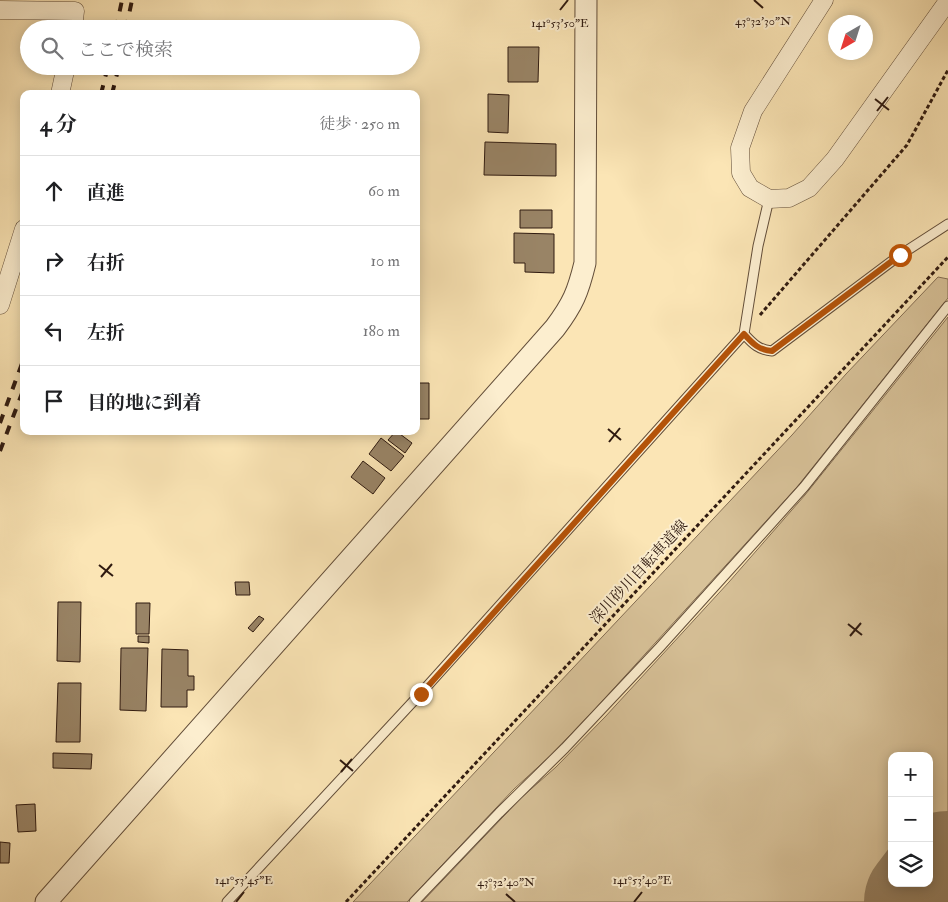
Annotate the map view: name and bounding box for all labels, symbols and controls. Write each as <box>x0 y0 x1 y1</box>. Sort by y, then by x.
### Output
text: 43°32'30"N <box>735 14 791 29</box>
north arrow <box>828 15 873 60</box>
text: 141°53'50"E <box>531 16 589 31</box>
search box <box>20 20 420 75</box>
icon: search <box>38 34 66 62</box>
text: ここで検索 <box>78 38 173 62</box>
text: 4 分 <box>40 111 77 138</box>
text: 徒歩 · 250 m <box>319 114 400 134</box>
icon: ahead <box>40 177 68 205</box>
text: 直進 <box>87 181 125 205</box>
text: 60 m <box>368 181 400 201</box>
route start <box>889 244 912 267</box>
icon: right <box>40 247 68 275</box>
text: 右折 <box>87 251 125 275</box>
text: 10 m <box>370 251 400 271</box>
icon: left <box>40 317 68 345</box>
text: 左折 <box>87 321 125 345</box>
text: 180 m <box>363 321 400 341</box>
icon: arrive <box>40 387 68 415</box>
text: 目的地に到着 <box>87 391 201 415</box>
street label: 深川砂川自転車道線 <box>586 516 692 628</box>
route end <box>410 683 433 706</box>
map controls <box>888 752 933 887</box>
button: + <box>888 752 933 797</box>
button: − <box>888 797 933 842</box>
button: layers <box>888 842 933 887</box>
text: 141°53'45"E <box>215 873 273 888</box>
text: 141°53'40"E <box>613 873 672 888</box>
text: 43°32'40"N <box>477 875 535 890</box>

